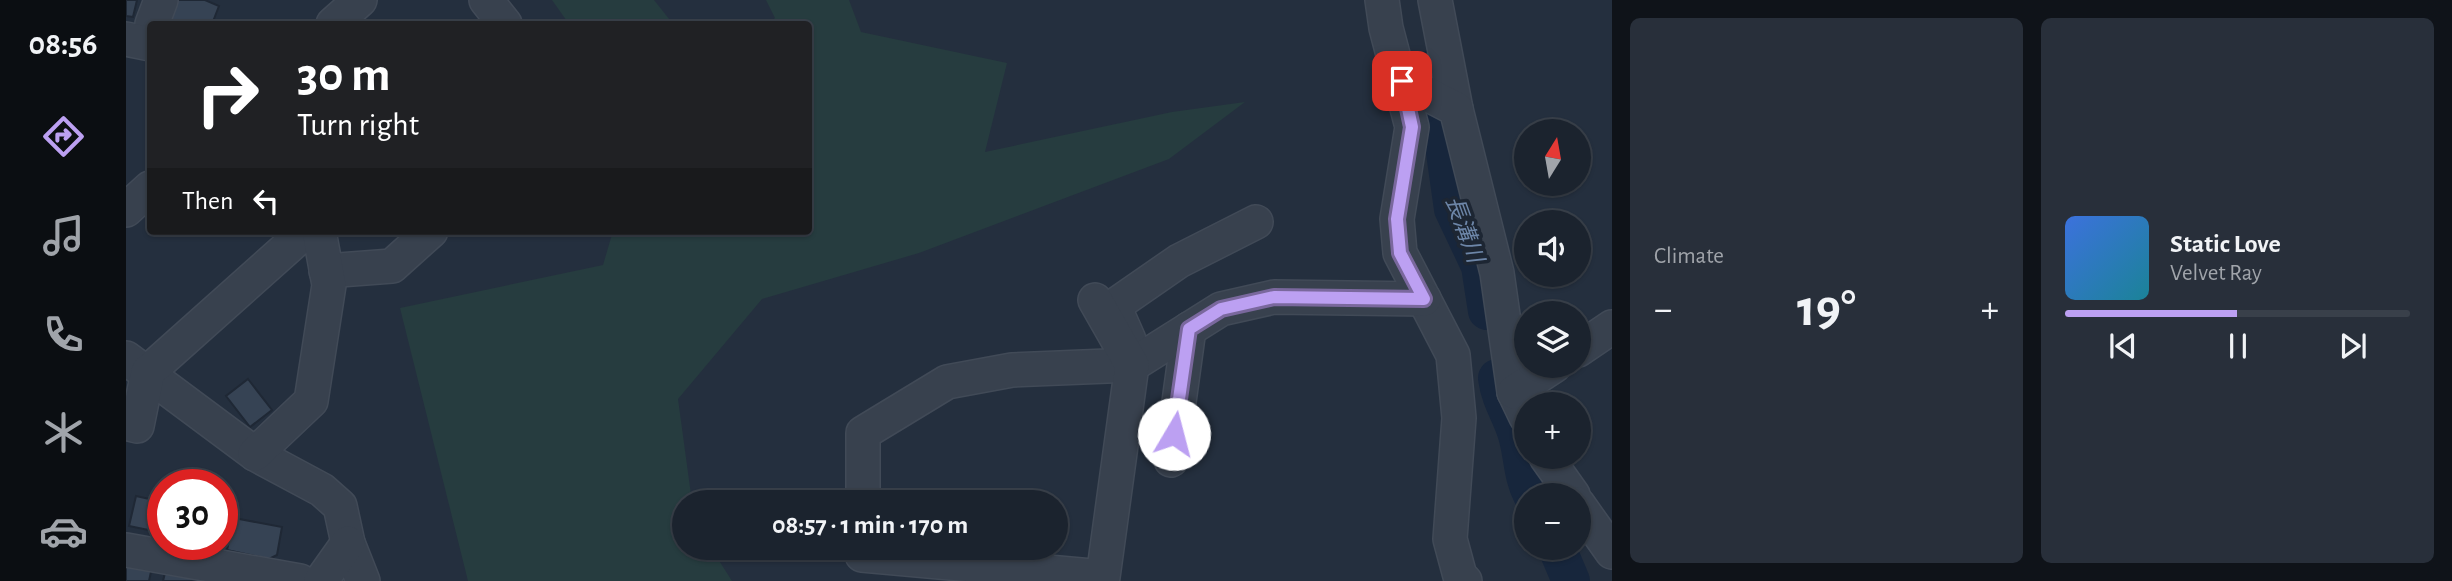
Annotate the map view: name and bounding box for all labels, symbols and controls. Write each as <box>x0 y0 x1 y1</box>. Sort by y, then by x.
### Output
text: 08:56 <box>28 28 98 60</box>
icon: right <box>182 49 273 140</box>
text: 30 m <box>297 51 391 100</box>
pin <box>1372 51 1432 111</box>
icon: arrive <box>1383 62 1421 100</box>
text: Turn right <box>297 109 419 141</box>
icon: directions <box>39 112 88 161</box>
north arrow <box>1514 119 1591 196</box>
map controls <box>1514 119 1591 560</box>
icon: left <box>247 182 285 220</box>
text: Then <box>182 188 233 214</box>
water label: 長溝川 <box>1441 192 1489 269</box>
button: sound <box>1514 210 1591 287</box>
icon: music <box>39 211 88 260</box>
text: Static Love <box>2170 231 2281 257</box>
text: Climate <box>1654 245 1724 268</box>
text: Velvet Ray <box>2170 262 2262 285</box>
text: 19° <box>1797 283 1856 335</box>
text: − <box>1654 291 1672 329</box>
text: + <box>1981 291 1999 329</box>
button: layers <box>1514 301 1591 378</box>
icon: phone <box>39 310 88 359</box>
icon: previous <box>2104 327 2142 365</box>
icon: pause <box>2219 327 2257 365</box>
icon: next <box>2334 327 2372 365</box>
button: + <box>1514 392 1591 469</box>
position arrow <box>1137 397 1211 471</box>
icon: climate <box>39 408 88 457</box>
speed limit sign: 30 <box>147 469 238 560</box>
button: − <box>1514 483 1591 560</box>
icon: car <box>39 507 88 556</box>
text: 08:57 · 1 min · 170 m <box>772 512 968 538</box>

